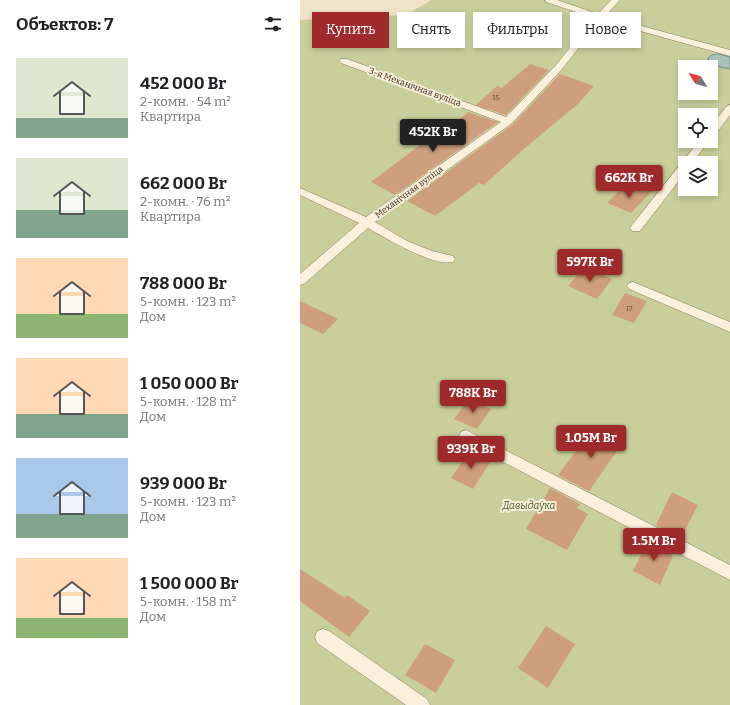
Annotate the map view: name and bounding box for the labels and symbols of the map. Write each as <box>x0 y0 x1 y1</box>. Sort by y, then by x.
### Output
north arrow <box>678 60 718 100</box>
street label: 3-я Механічная вуліца <box>367 66 463 108</box>
house number: 15 <box>492 93 500 102</box>
pin: 452K Br <box>396 119 470 153</box>
street label: Механічная вуліца <box>373 164 445 220</box>
pin: 662K Br <box>592 165 666 199</box>
pin: 597K Br <box>553 249 627 283</box>
house number: 17 <box>625 304 633 313</box>
pin: 788K Br <box>436 380 510 414</box>
pin: 1.05M Br <box>550 425 632 459</box>
pin: 939K Br <box>434 436 508 470</box>
park label: Давыдаўка <box>502 500 555 512</box>
pin: 1.5M Br <box>617 528 691 562</box>

